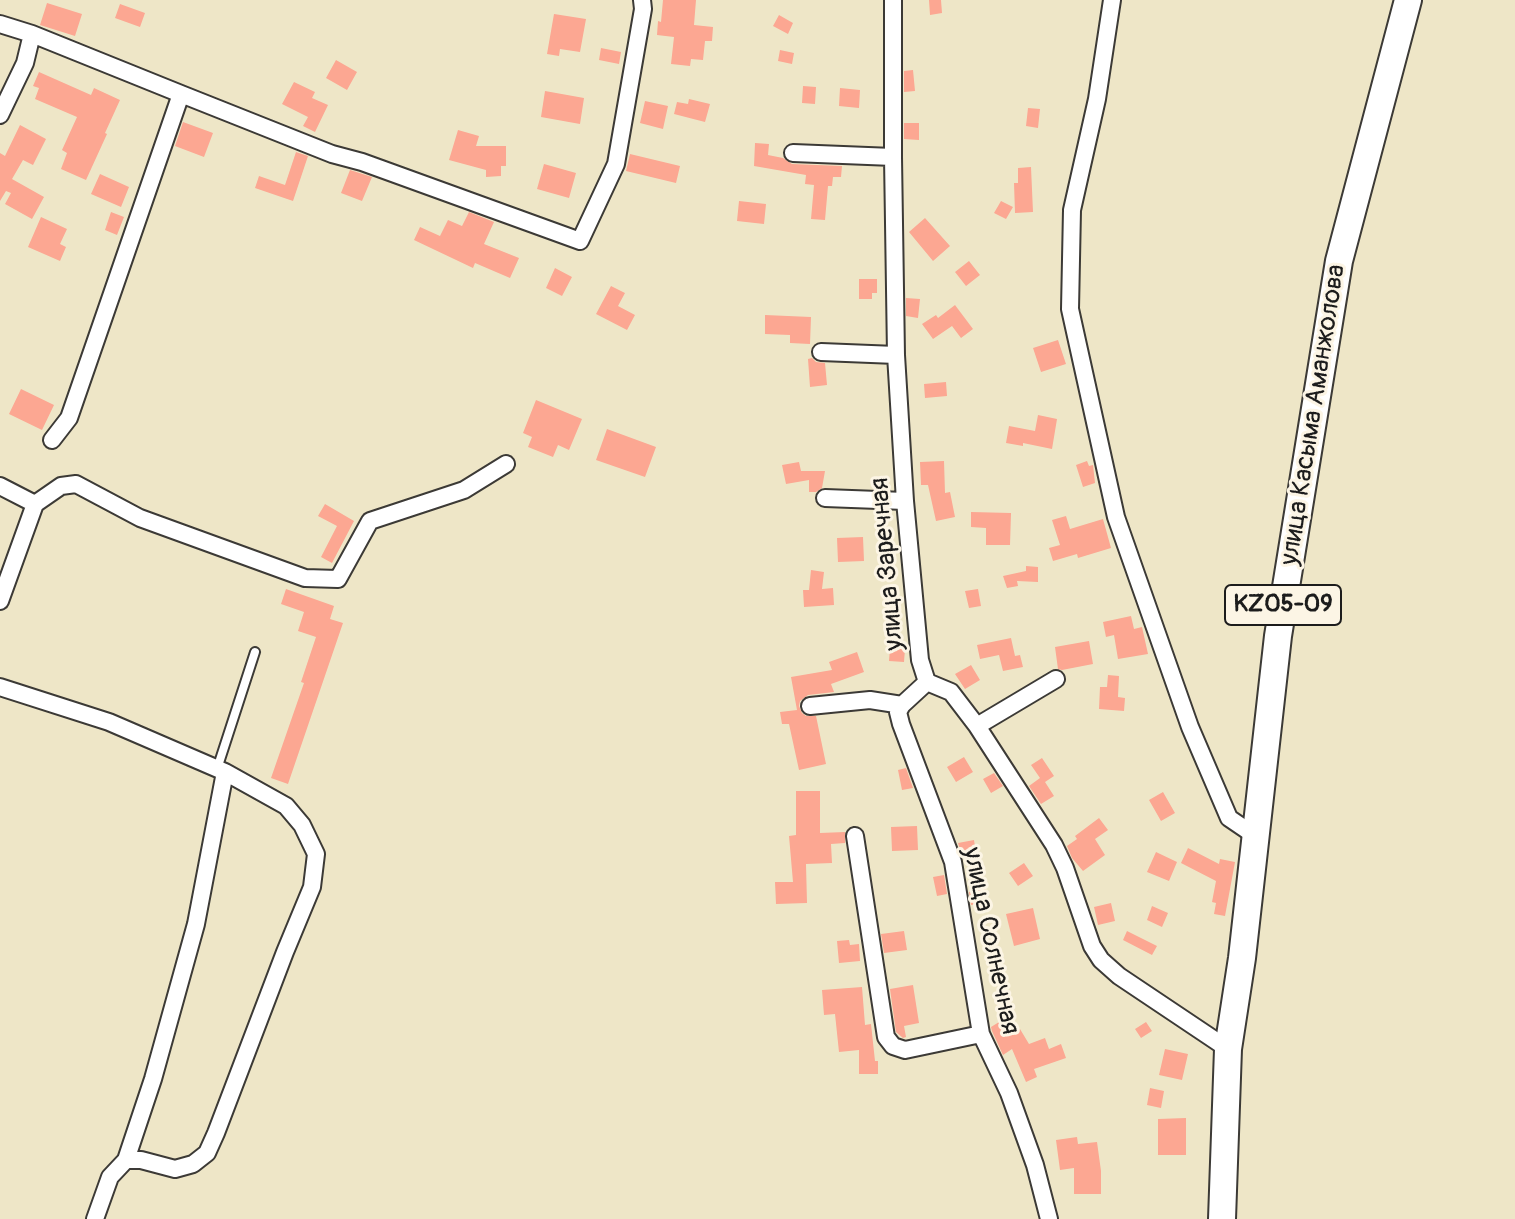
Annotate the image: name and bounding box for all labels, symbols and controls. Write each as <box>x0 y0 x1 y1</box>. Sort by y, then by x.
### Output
street label: улица Касыма Аманжолова <box>1275 262 1353 568</box>
street label: улица Заречная <box>865 476 911 652</box>
road number: KZ05-09 <box>1225 585 1341 625</box>
street label: улица Солнечная <box>955 845 1025 1037</box>

